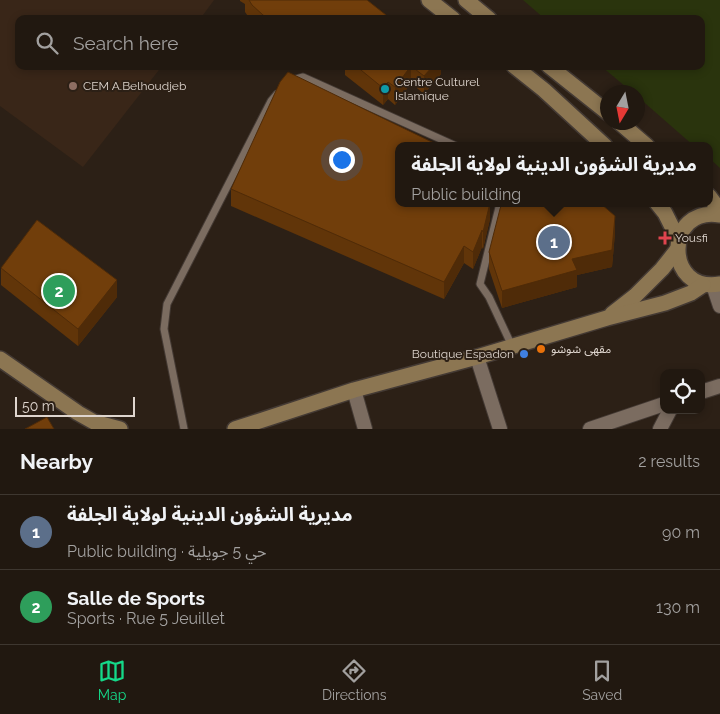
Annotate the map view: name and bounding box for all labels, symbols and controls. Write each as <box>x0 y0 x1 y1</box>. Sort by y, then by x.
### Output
search box <box>15 15 705 70</box>
icon: search <box>33 29 61 57</box>
text: Search here <box>73 32 179 54</box>
place label: Centre Culturel Islamique <box>395 75 480 103</box>
place label: CEM A.Belhoudjeb <box>83 79 186 93</box>
marker: CEM A.Belhoudjeb <box>67 80 79 92</box>
marker: Centre Culturel Islamique <box>379 83 391 95</box>
north arrow <box>600 85 645 130</box>
popup <box>395 142 713 207</box>
your location <box>329 147 355 173</box>
text: مديرية الشؤون الدينية لولاية الجلفة <box>411 153 697 175</box>
text: Public building <box>411 185 521 204</box>
pin: 1 <box>538 223 570 261</box>
place label: Yousfi <box>675 231 708 245</box>
marker: Yousfi <box>659 232 671 244</box>
pin: 2 <box>43 272 75 310</box>
place label: مقهى شوشو <box>551 342 611 356</box>
marker: مقهى شوشو <box>535 343 547 355</box>
place label: Boutique Espadon <box>412 347 514 361</box>
marker: Boutique Espadon <box>518 348 530 360</box>
map controls <box>660 369 705 414</box>
button: locate <box>660 369 705 414</box>
scale bar <box>15 394 135 417</box>
text: 50 m <box>22 398 55 414</box>
text: Nearby <box>20 449 93 474</box>
text: 2 results <box>638 452 700 471</box>
text: مديرية الشؤون الدينية لولاية الجلفة <box>67 503 353 525</box>
text: 1 <box>32 523 40 542</box>
text: 90 m <box>662 523 700 542</box>
text: Public building · حي 5 جويلية <box>67 542 267 561</box>
text: Salle de Sports <box>67 587 205 609</box>
text: 2 <box>31 598 41 617</box>
text: 130 m <box>656 598 700 617</box>
text: Sports · Rue 5 Jeuillet <box>67 609 225 628</box>
tab: Map <box>98 657 126 703</box>
tab: Directions <box>322 657 387 703</box>
tab: Saved <box>582 657 622 703</box>

